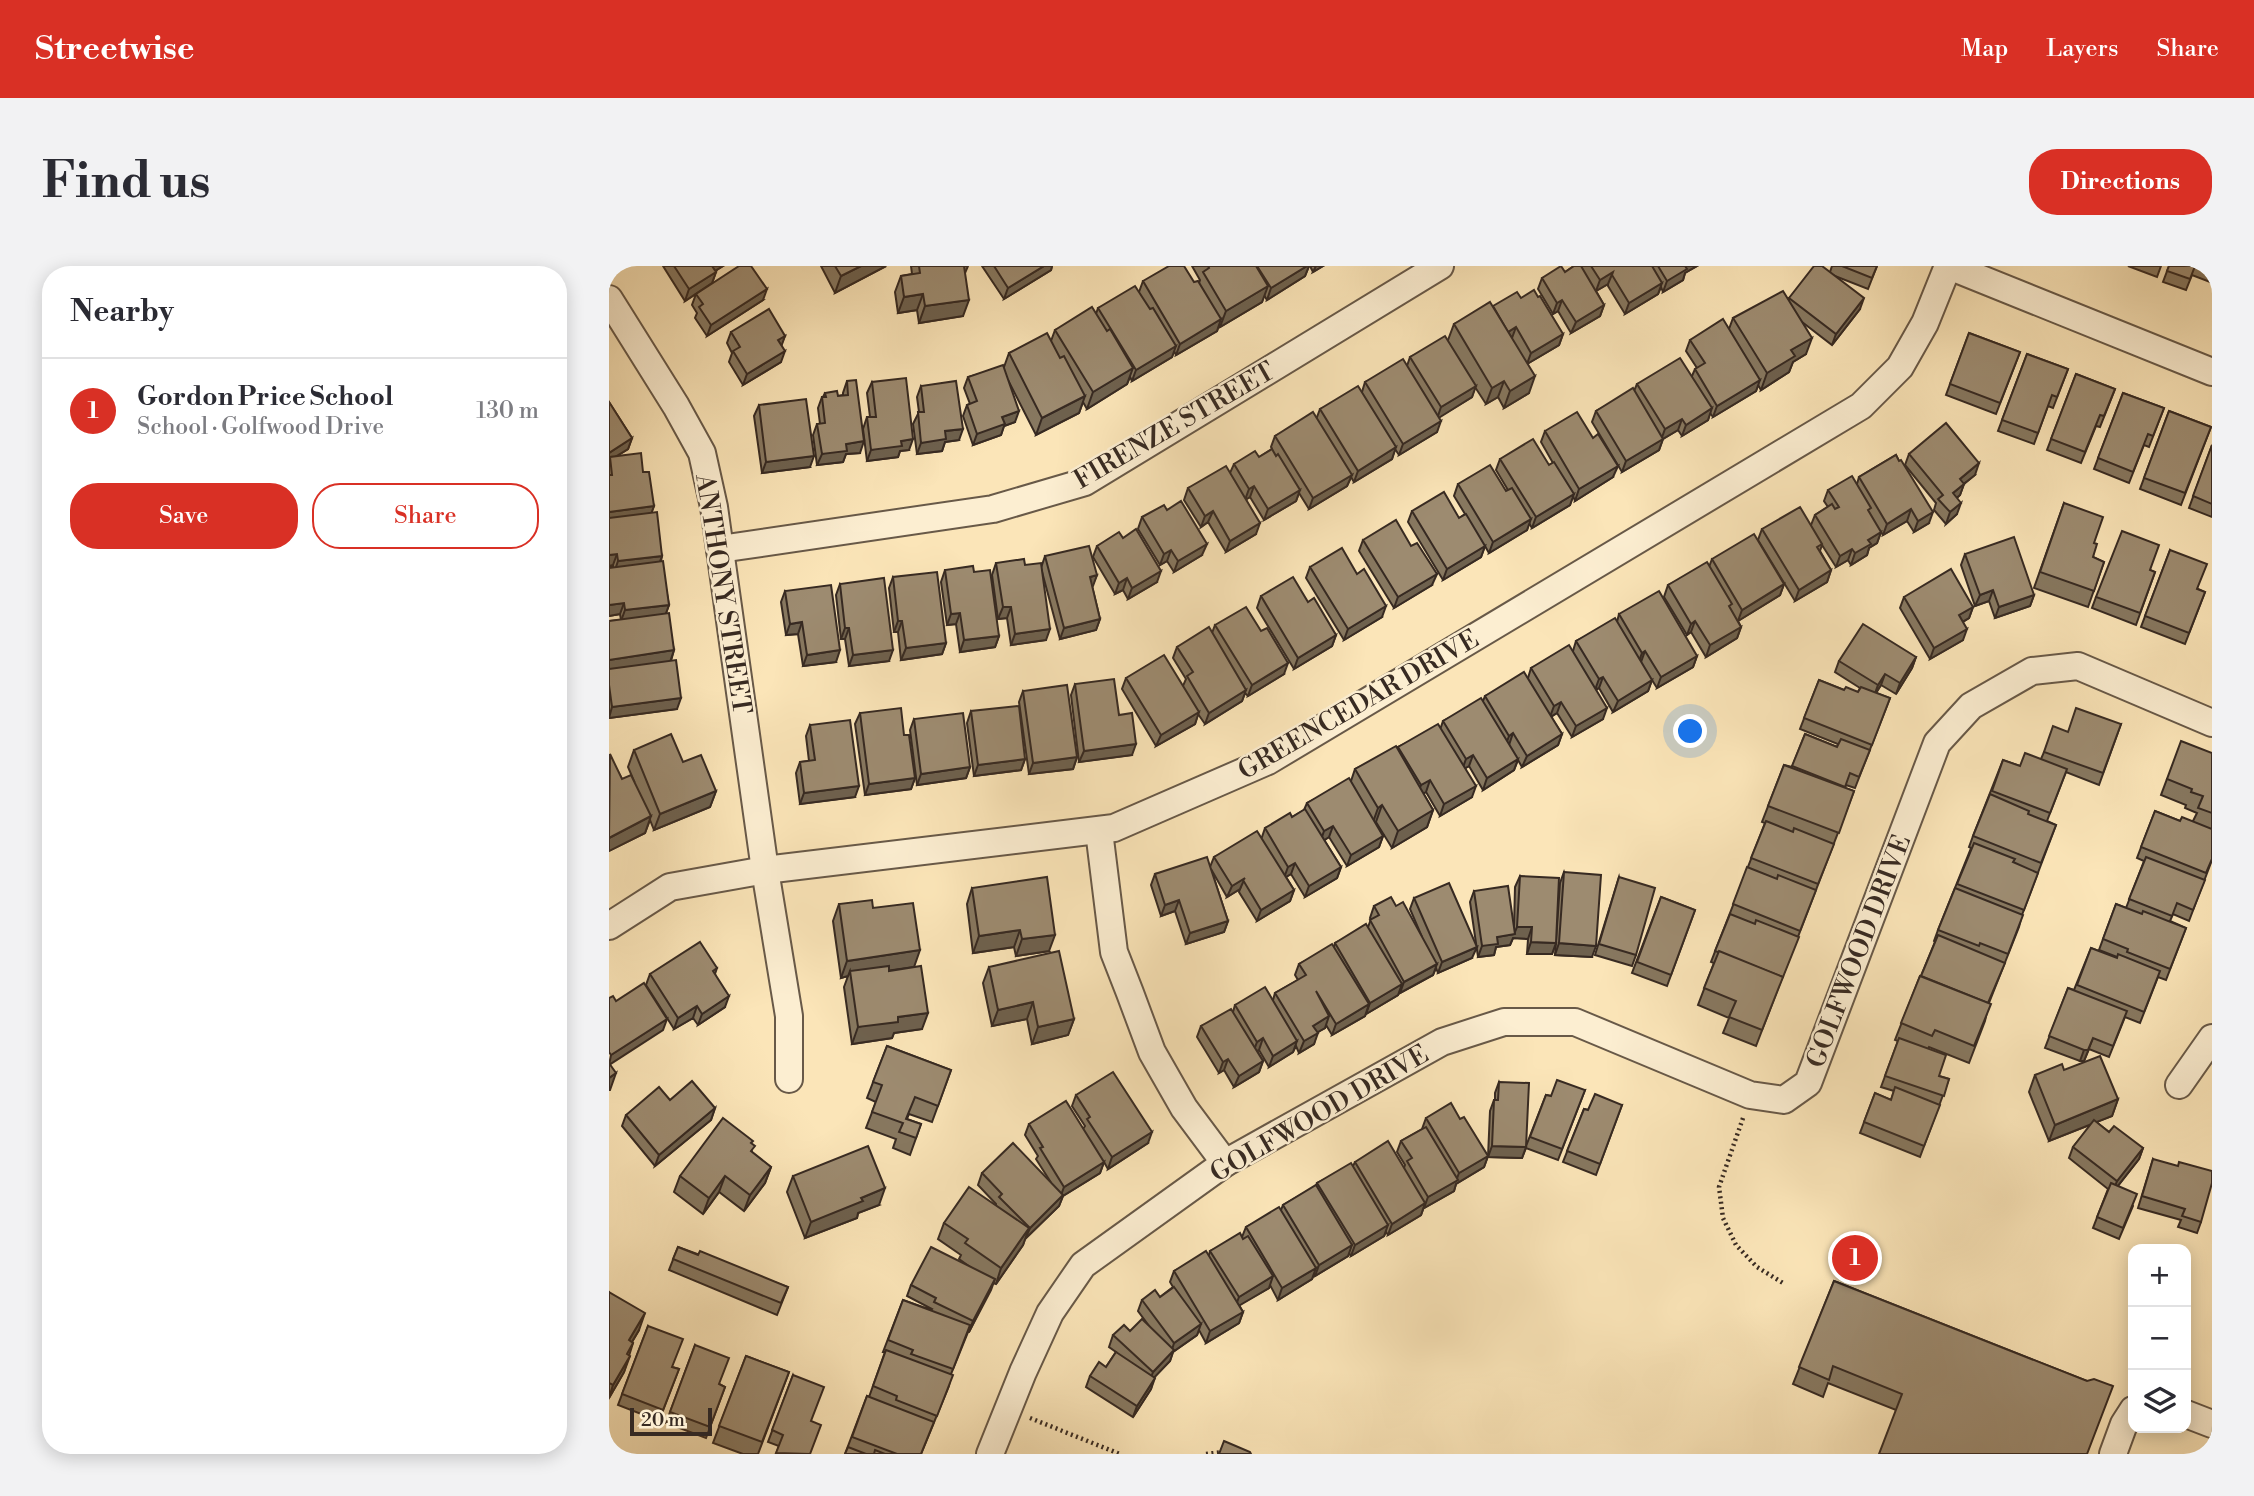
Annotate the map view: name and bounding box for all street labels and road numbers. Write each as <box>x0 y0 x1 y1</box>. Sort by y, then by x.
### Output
street label: FIRENZE STREET <box>1068 355 1281 496</box>
street label: ANTHONY STREET <box>688 471 758 717</box>
street label: GREENCEDAR DRIVE <box>1233 623 1484 787</box>
street label: GOLFWOOD DRIVE <box>1800 830 1918 1072</box>
street label: GOLFWOOD DRIVE <box>1205 1038 1434 1189</box>

